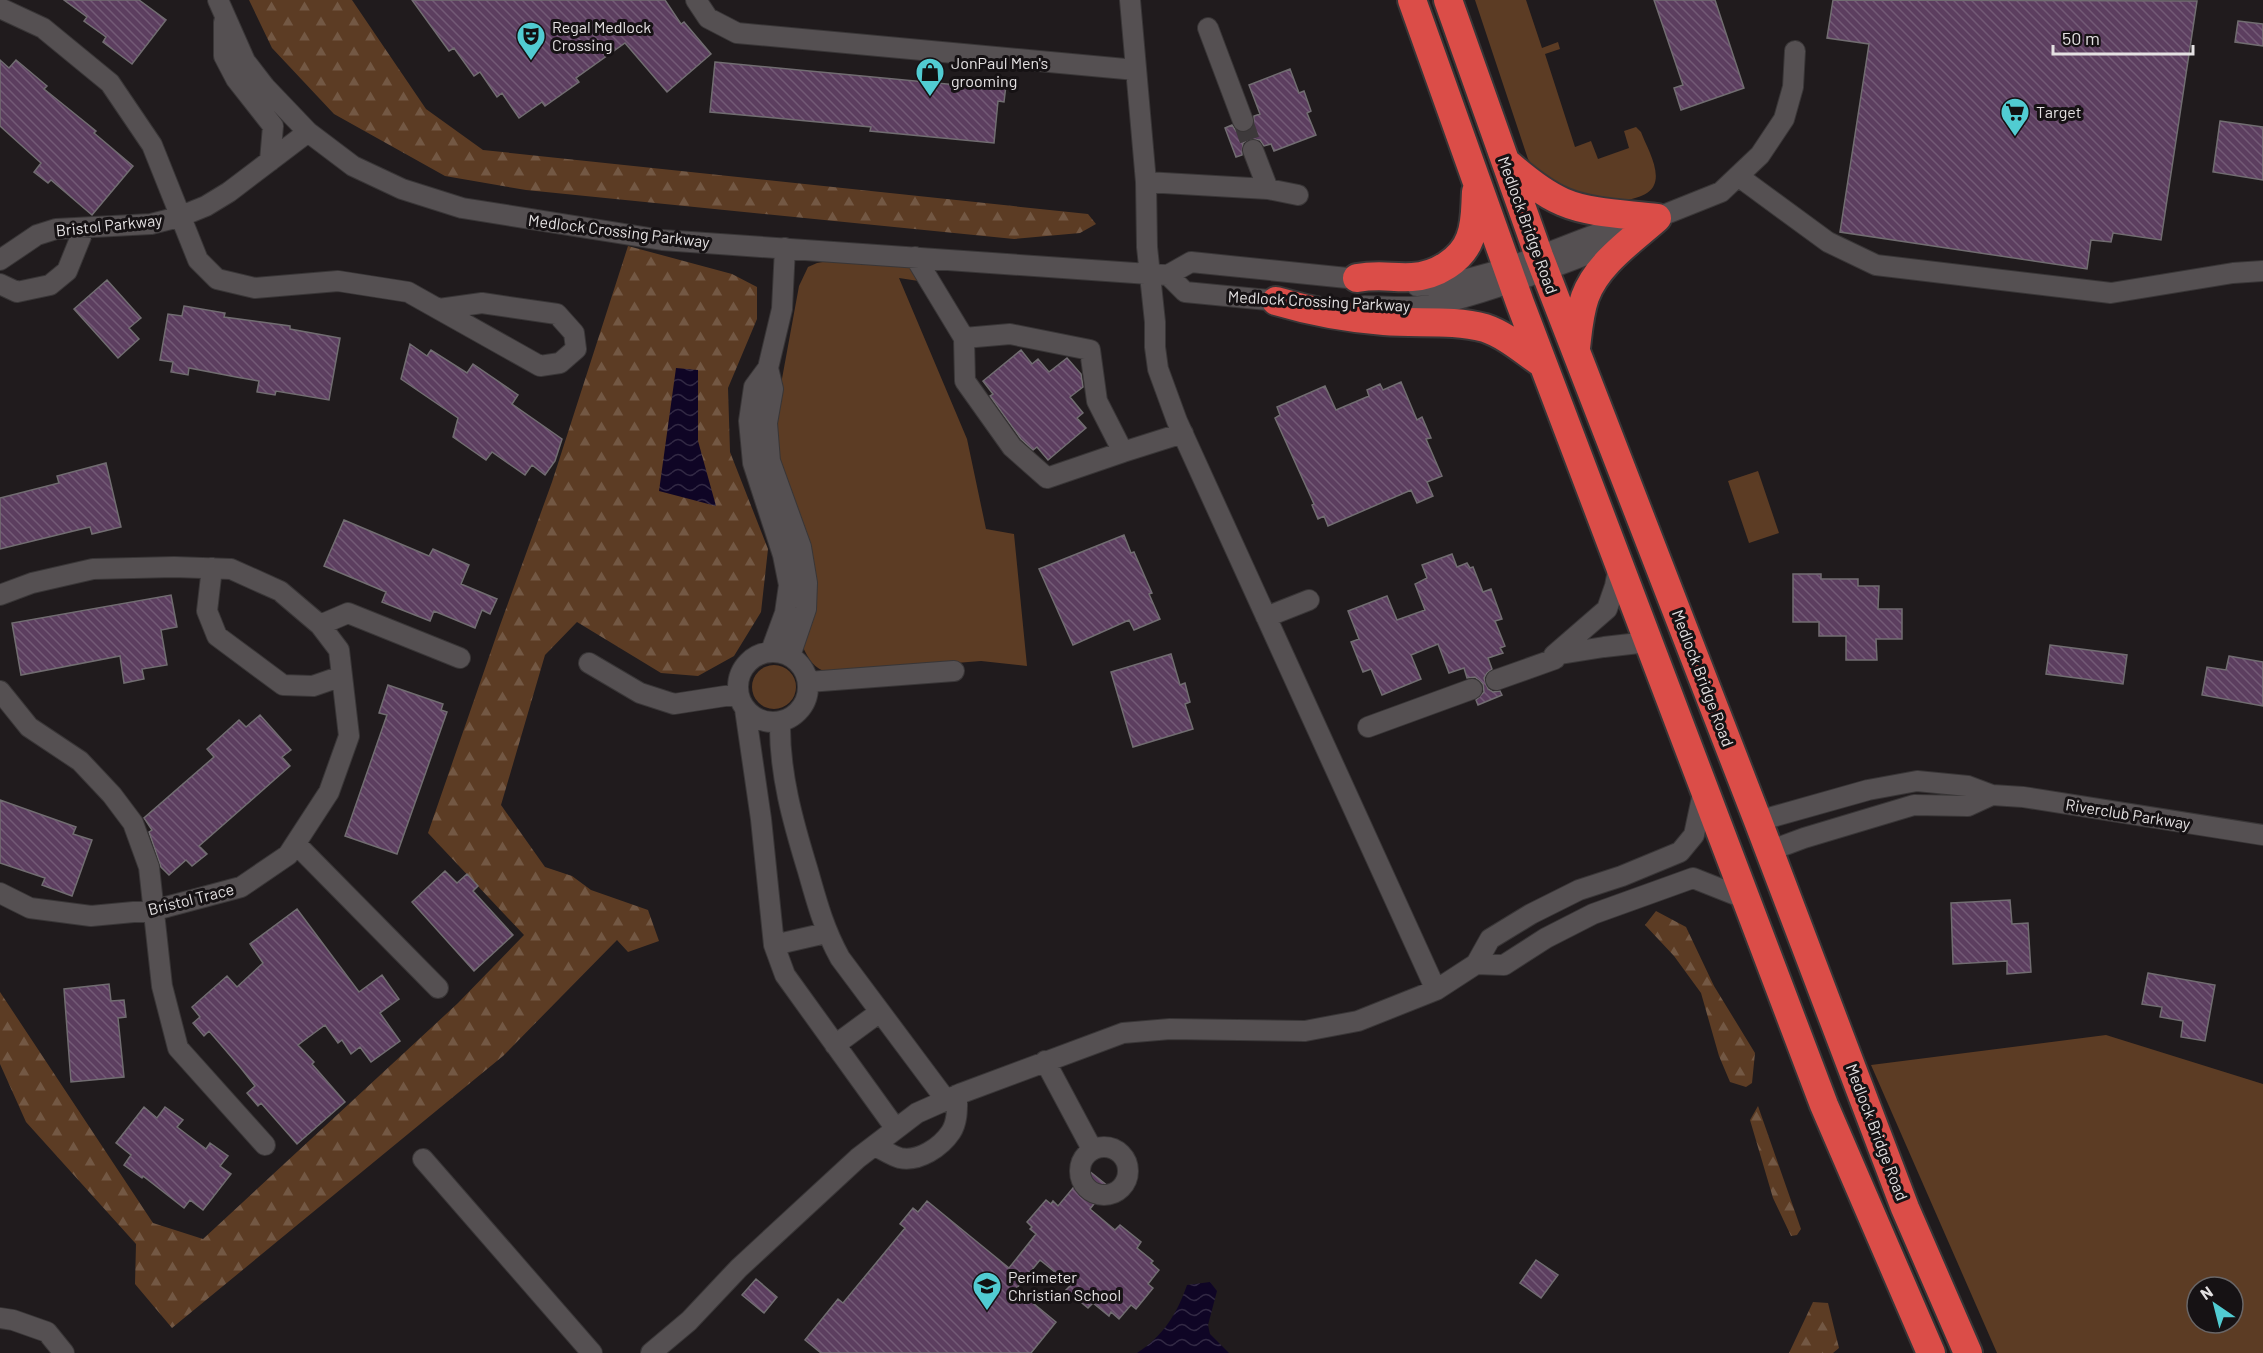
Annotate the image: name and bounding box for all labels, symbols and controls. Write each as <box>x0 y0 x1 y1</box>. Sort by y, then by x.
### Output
place label: Regal Medlock Crossing <box>552 17 651 54</box>
scale bar <box>2053 18 2192 56</box>
theatre icon: Regal Medlock Crossing <box>515 20 547 62</box>
text: 50 m <box>2062 27 2100 49</box>
place label: JonPaul Men's grooming <box>951 53 1048 90</box>
shop icon: JonPaul Men's grooming <box>914 56 946 98</box>
supermarket icon: Target <box>1999 96 2031 138</box>
place label: Target <box>2036 102 2081 121</box>
street label: Medlock Bridge Road <box>1495 153 1562 296</box>
street label: Bristol Parkway <box>55 209 164 240</box>
street label: Medlock Crossing Parkway <box>527 210 711 251</box>
street label: Medlock Crossing Parkway <box>1227 286 1411 315</box>
street label: Medlock Bridge Road <box>1669 607 1738 749</box>
street label: Riverclub Parkway <box>2064 794 2193 833</box>
street label: Bristol Trace <box>146 879 236 918</box>
street label: Medlock Bridge Road <box>1843 1061 1912 1203</box>
place label: Perimeter Christian School <box>1008 1267 1121 1304</box>
school or university icon: Perimeter Christian School <box>971 1270 1003 1312</box>
north arrow <box>2185 1275 2245 1335</box>
text: N <box>2196 1281 2216 1303</box>

